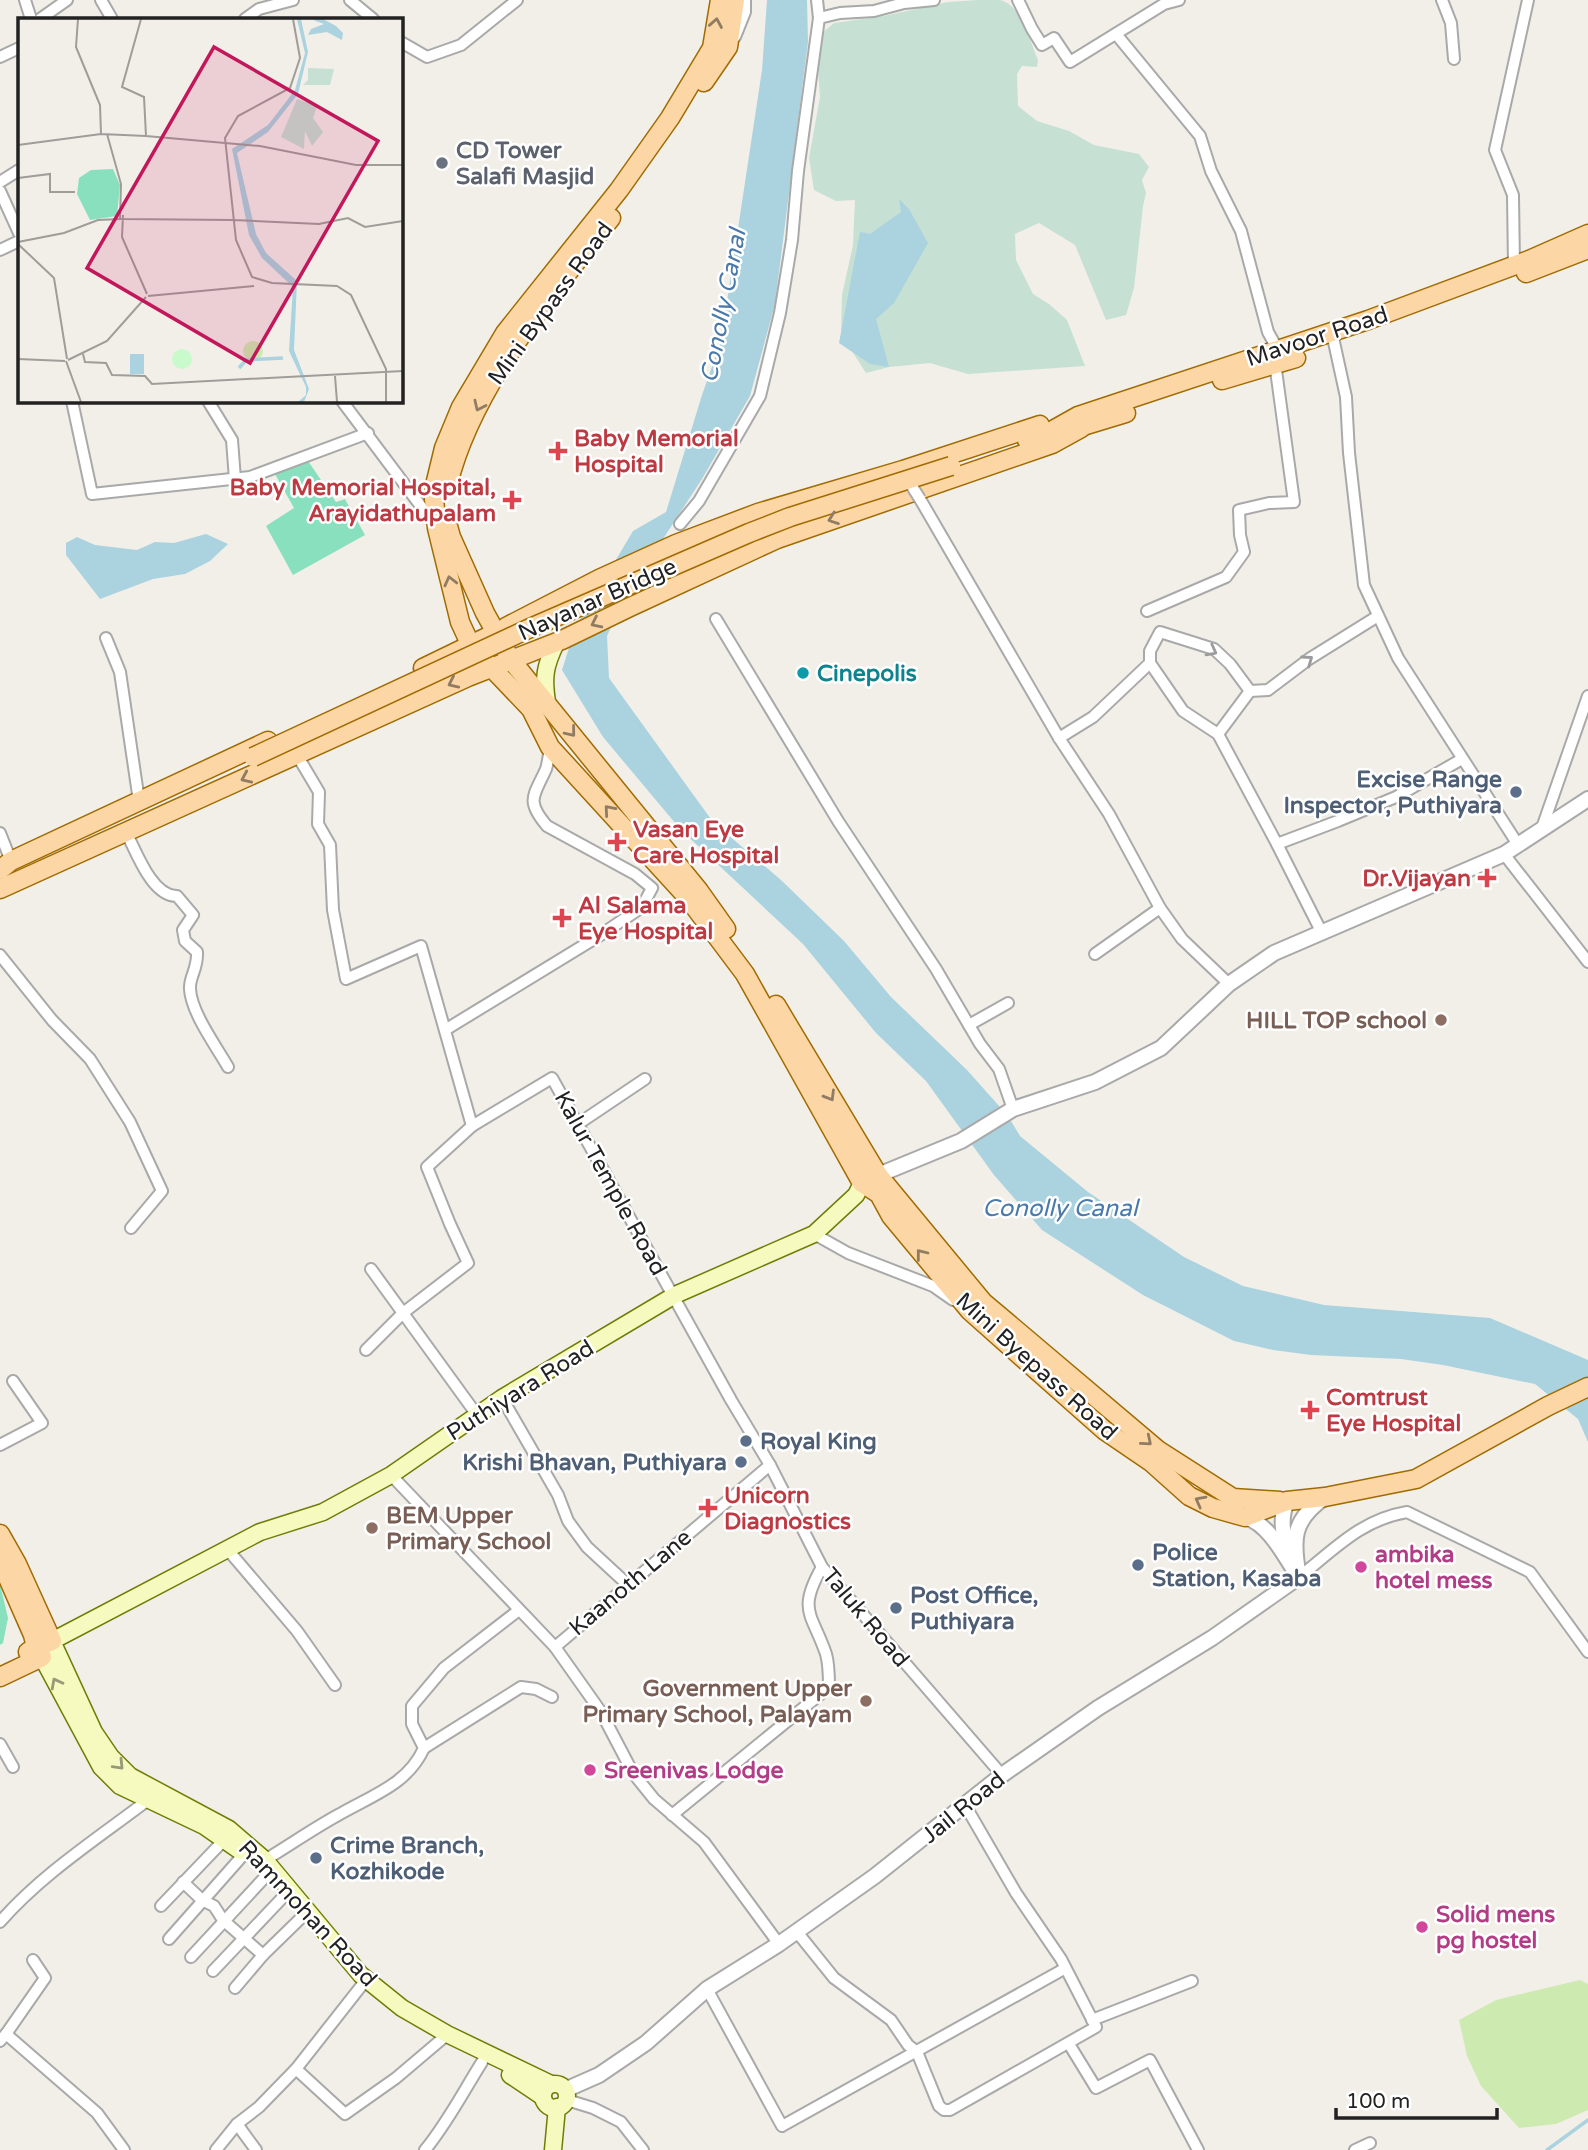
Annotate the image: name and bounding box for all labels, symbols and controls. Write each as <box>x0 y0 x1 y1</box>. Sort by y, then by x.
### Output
one-way arrow <box>708 17 723 29</box>
inset map <box>18 18 402 402</box>
place label: CD Tower Salafi Masjid <box>456 137 594 191</box>
marker: CD Tower Salafi Masjid <box>434 155 450 171</box>
street label: Mini Bypass Road <box>482 217 619 391</box>
water label: Conolly Canal <box>694 224 753 385</box>
street label: Mavoor Road <box>1243 301 1392 373</box>
one-way arrow <box>474 399 488 411</box>
place label: Baby Memorial Hospital <box>574 425 739 479</box>
marker: Baby Memorial Hospital <box>548 441 568 461</box>
place label: Baby Memorial Hospital, Arayidathupalam <box>230 474 496 528</box>
marker: Baby Memorial Hospital, Arayidathupalam <box>502 490 522 510</box>
one-way arrow <box>828 511 840 525</box>
street label: Nayanar Bridge <box>514 552 681 647</box>
one-way arrow <box>444 575 458 587</box>
one-way arrow <box>591 615 603 629</box>
one-way arrow <box>1205 643 1217 657</box>
one-way arrow <box>1300 656 1313 668</box>
place label: Cinepolis <box>817 660 917 688</box>
marker: Cinepolis <box>795 665 811 681</box>
one-way arrow <box>448 675 460 689</box>
one-way arrow <box>562 724 575 736</box>
place label: Excise Range Inspector, Puthiyara <box>1283 766 1502 820</box>
one-way arrow <box>241 770 253 784</box>
marker: Excise Range Inspector, Puthiyara <box>1508 784 1524 800</box>
one-way arrow <box>605 806 617 819</box>
place label: Vasan Eye Care Hospital <box>633 816 779 870</box>
marker: Vasan Eye Care Hospital <box>607 832 627 852</box>
place label: Dr.Vijayan <box>1362 865 1471 893</box>
marker: Dr.Vijayan <box>1477 868 1497 888</box>
place label: Al Salama Eye Hospital <box>578 892 713 946</box>
marker: Al Salama Eye Hospital <box>552 908 572 928</box>
place label: HILL TOP school <box>1246 1007 1427 1035</box>
marker: HILL TOP school <box>1433 1012 1449 1028</box>
street label: Kalur Temple Road <box>548 1086 672 1281</box>
one-way arrow <box>822 1089 835 1102</box>
water label: Conolly Canal <box>982 1194 1141 1223</box>
one-way arrow <box>916 1249 929 1261</box>
street label: Mini Byepass Road <box>950 1287 1123 1447</box>
street label: Puthiyara Road <box>442 1334 599 1447</box>
place label: Comtrust Eye Hospital <box>1326 1384 1461 1438</box>
marker: Comtrust Eye Hospital <box>1300 1400 1320 1420</box>
place label: Royal King <box>760 1428 877 1456</box>
marker: Royal King <box>738 1433 754 1449</box>
one-way arrow <box>1139 1433 1152 1445</box>
place label: Krishi Bhavan, Puthiyara <box>462 1449 727 1477</box>
marker: Krishi Bhavan, Puthiyara <box>733 1454 749 1470</box>
place label: Unicorn Diagnostics <box>724 1482 851 1536</box>
one-way arrow <box>1194 1496 1207 1510</box>
marker: Unicorn Diagnostics <box>698 1498 718 1518</box>
place label: BEM Upper Primary School <box>386 1502 551 1556</box>
marker: BEM Upper Primary School <box>364 1520 380 1536</box>
street label: Kaanoth Lane <box>564 1523 698 1642</box>
place label: Police Station, Kasaba <box>1152 1539 1321 1593</box>
place label: ambika hotel mess <box>1375 1541 1492 1595</box>
marker: Police Station, Kasaba <box>1130 1557 1146 1573</box>
marker: ambika hotel mess <box>1353 1559 1369 1575</box>
street label: Taluk Road <box>816 1562 915 1673</box>
place label: Post Office, Puthiyara <box>910 1582 1038 1636</box>
marker: Post Office, Puthiyara <box>888 1600 904 1616</box>
place label: Government Upper Primary School, Palayam <box>582 1675 853 1729</box>
one-way arrow <box>51 1678 64 1690</box>
marker: Government Upper Primary School, Palayam <box>858 1693 874 1709</box>
one-way arrow <box>111 1756 124 1769</box>
place label: Sreenivas Lodge <box>604 1757 784 1785</box>
marker: Sreenivas Lodge <box>582 1762 598 1778</box>
street label: Jail Road <box>916 1766 1011 1850</box>
place label: Crime Branch, Kozhikode <box>330 1832 484 1886</box>
street label: Rammohan Road <box>232 1835 382 1993</box>
marker: Crime Branch, Kozhikode <box>308 1850 324 1866</box>
place label: Solid mens pg hostel <box>1436 1901 1555 1955</box>
marker: Solid mens pg hostel <box>1414 1919 1430 1935</box>
scale bar <box>1336 2076 1497 2120</box>
text: 100 m <box>1346 2089 1410 2114</box>

